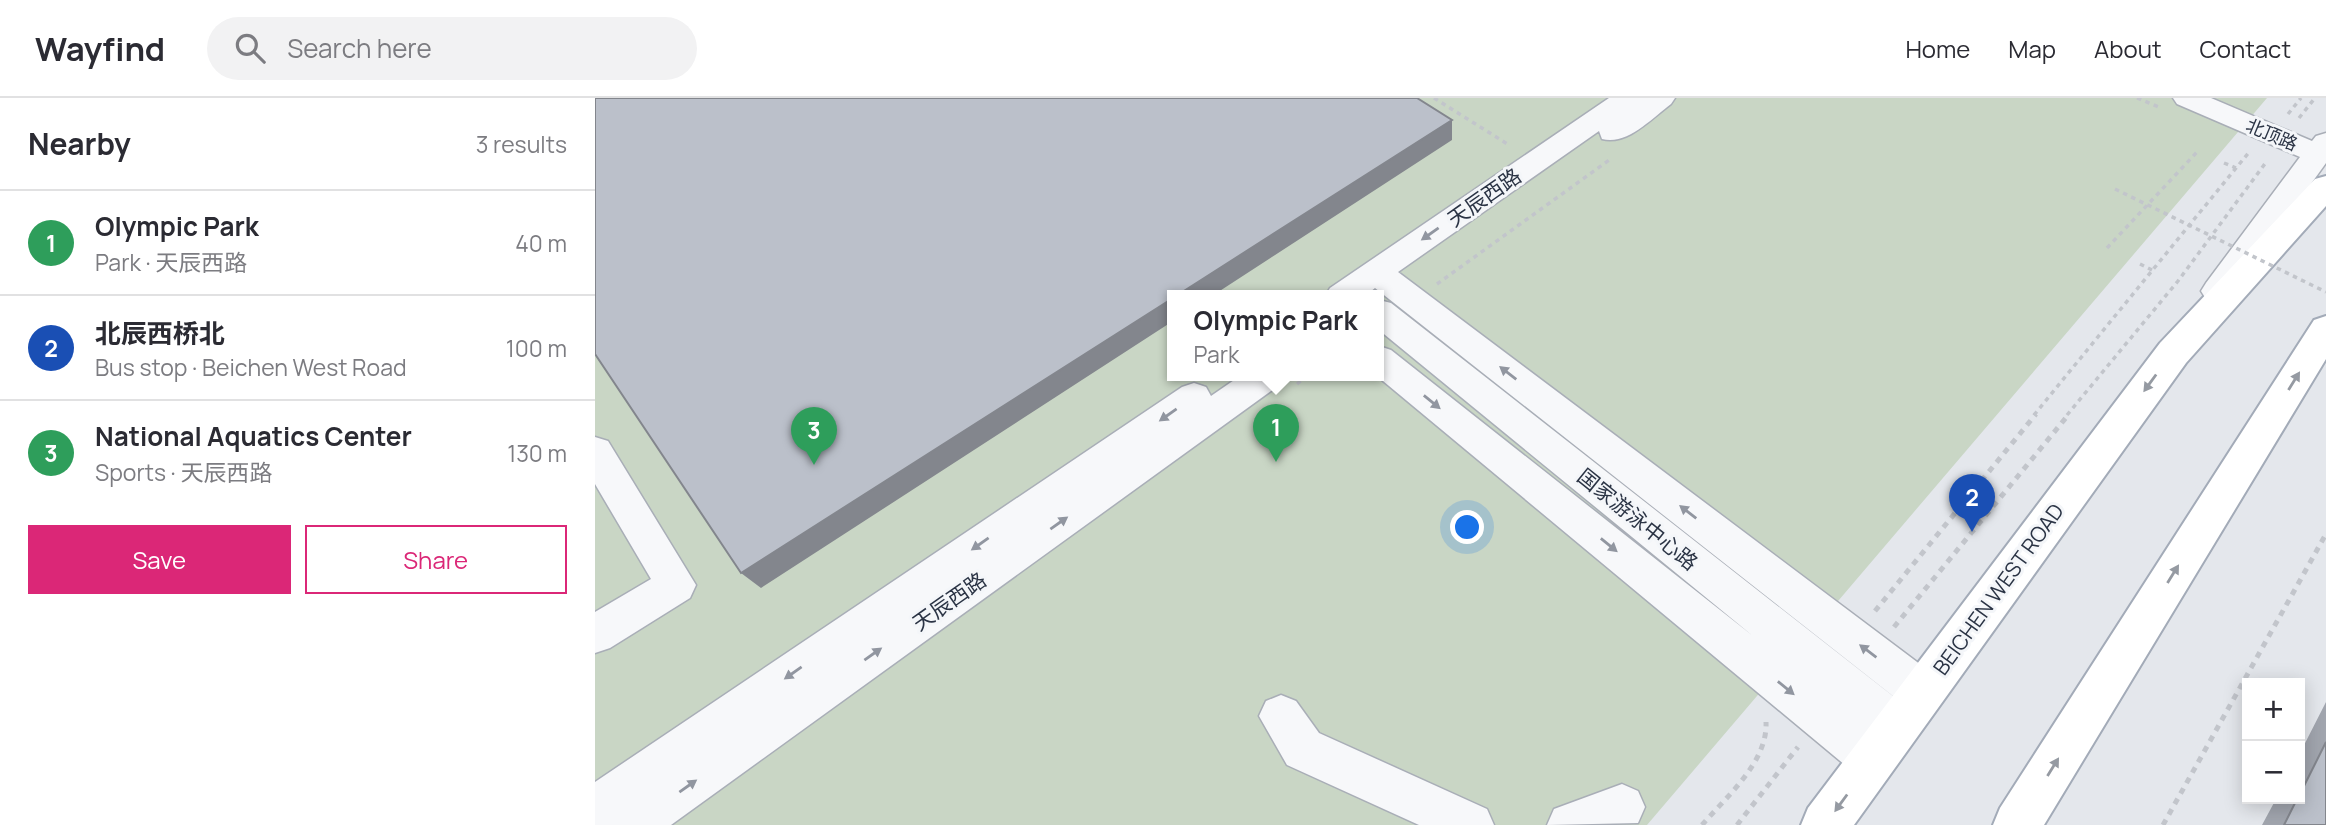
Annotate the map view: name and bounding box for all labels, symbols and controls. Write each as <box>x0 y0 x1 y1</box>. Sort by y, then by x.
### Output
search box <box>207 17 697 80</box>
text: Wayfind <box>35 26 165 71</box>
icon: search <box>231 29 269 67</box>
text: Search here <box>287 30 432 66</box>
text: Home <box>1905 32 1970 65</box>
text: Map <box>2008 32 2056 65</box>
text: About <box>2094 32 2162 65</box>
text: Contact <box>2200 32 2291 65</box>
street label: 北顶路 <box>2242 112 2302 156</box>
text: Nearby <box>28 123 131 164</box>
text: 3 results <box>476 128 567 160</box>
street label: 天辰西路 <box>1442 161 1526 233</box>
text: Olympic Park <box>95 208 259 244</box>
text: 1 <box>46 227 56 259</box>
text: 40 m <box>515 227 567 259</box>
one-way arrow <box>1421 227 1439 241</box>
text: Park · 天辰西路 <box>95 246 247 278</box>
popup <box>1167 290 1384 381</box>
text: Olympic Park <box>1194 302 1357 338</box>
text: 北辰西桥北 <box>95 315 225 351</box>
text: 2 <box>44 332 58 364</box>
text: 100 m <box>506 332 567 364</box>
text: Park <box>1194 338 1239 370</box>
text: Bus stop · Beichen West Road <box>95 351 407 383</box>
one-way arrow <box>1499 365 1517 380</box>
one-way arrow <box>2287 371 2300 390</box>
one-way arrow <box>2143 374 2157 392</box>
one-way arrow <box>1423 394 1441 409</box>
pin: 1 <box>1253 404 1299 462</box>
pin: 3 <box>791 407 837 465</box>
one-way arrow <box>1158 408 1177 421</box>
text: National Aquatics Center <box>95 418 412 454</box>
text: 3 <box>44 437 58 469</box>
text: 130 m <box>507 437 567 469</box>
text: Sports · 天辰西路 <box>95 456 272 488</box>
street label: 国家游泳中心路 <box>1572 462 1704 576</box>
pin: 2 <box>1949 474 1995 532</box>
street label: BEICHEN WEST ROAD <box>1926 498 2070 680</box>
one-way arrow <box>1679 504 1697 519</box>
your location <box>1450 510 1484 544</box>
one-way arrow <box>1050 516 1068 530</box>
button: Save <box>28 525 291 594</box>
button: Share <box>305 525 567 594</box>
one-way arrow <box>971 537 989 551</box>
one-way arrow <box>1601 537 1618 552</box>
one-way arrow <box>2167 564 2180 583</box>
street label: 天辰西路 <box>907 565 991 637</box>
one-way arrow <box>1859 644 1877 658</box>
one-way arrow <box>864 647 882 661</box>
one-way arrow <box>784 666 802 680</box>
map controls <box>2242 678 2305 804</box>
button: + <box>2242 678 2305 741</box>
one-way arrow <box>1777 680 1794 695</box>
button: − <box>2242 741 2305 804</box>
one-way arrow <box>2047 757 2060 777</box>
one-way arrow <box>679 779 697 793</box>
one-way arrow <box>1834 794 1848 812</box>

